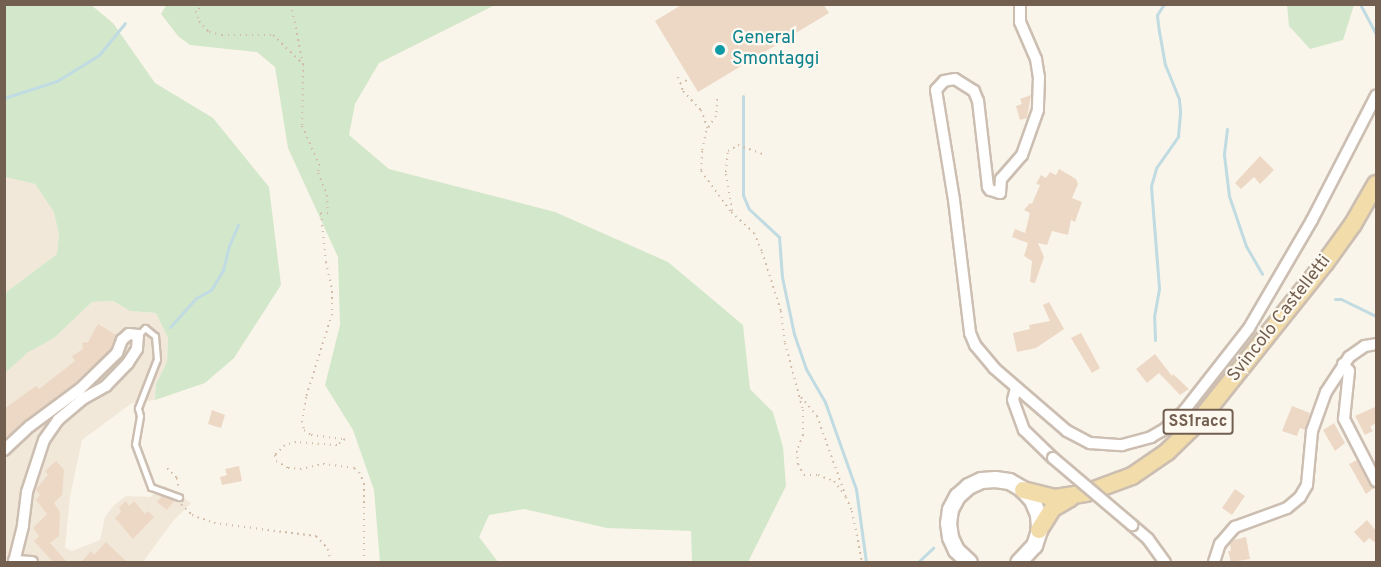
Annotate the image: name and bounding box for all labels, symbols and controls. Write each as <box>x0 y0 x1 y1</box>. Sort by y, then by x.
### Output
place label: General Smontaggi <box>732 29 819 72</box>
marker: General Smontaggi <box>713 43 727 57</box>
street label: Svincolo Castelletti <box>1224 251 1336 387</box>
road number: SS1racc <box>1162 409 1234 435</box>

